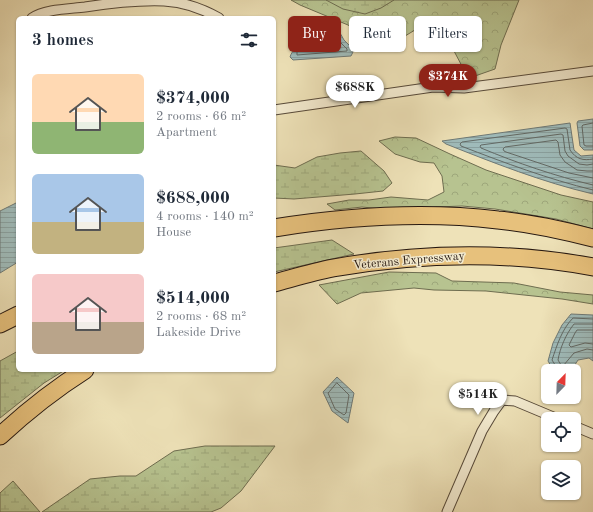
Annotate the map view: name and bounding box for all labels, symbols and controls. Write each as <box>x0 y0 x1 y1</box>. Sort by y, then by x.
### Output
chip: Buy <box>288 16 341 52</box>
chip: Rent <box>349 16 406 52</box>
chip: Filters <box>414 16 482 52</box>
icon: filters <box>238 29 260 51</box>
text: 3 homes <box>32 32 94 49</box>
pin: $374K <box>420 64 476 98</box>
text: $374K <box>428 70 468 83</box>
pin: $688K <box>327 75 383 109</box>
text: $688K <box>335 81 375 94</box>
icon: home <box>64 90 112 138</box>
text: $374,000 <box>156 90 230 107</box>
text: 2 rooms · 66 m² <box>156 110 246 123</box>
text: Apartment <box>156 126 217 139</box>
icon: home <box>64 190 112 238</box>
text: $688,000 <box>156 190 230 207</box>
text: 4 rooms · 140 m² <box>156 210 254 223</box>
text: House <box>156 226 191 239</box>
street label: Veterans Expressway <box>353 250 466 272</box>
icon: home <box>64 290 112 338</box>
text: $514,000 <box>156 290 230 307</box>
text: 2 rooms · 68 m² <box>156 310 246 323</box>
text: Lakeside Drive <box>156 326 241 339</box>
north arrow <box>541 364 581 404</box>
map controls <box>541 364 581 500</box>
pin: $514K <box>450 382 506 416</box>
text: $514K <box>458 388 498 401</box>
button: locate <box>541 412 581 452</box>
button: layers <box>541 460 581 500</box>

